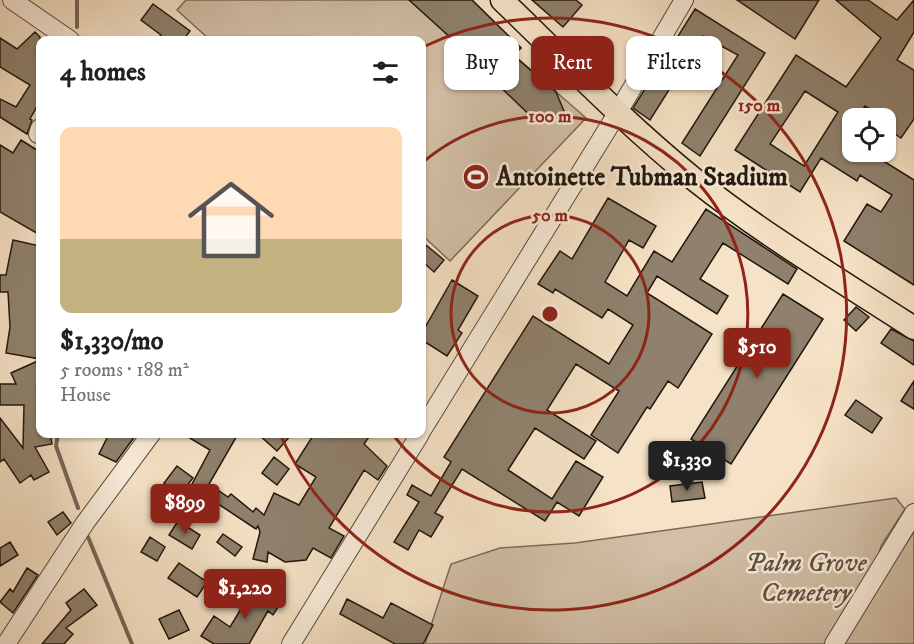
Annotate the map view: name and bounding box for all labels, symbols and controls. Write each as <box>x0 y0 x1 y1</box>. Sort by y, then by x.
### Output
chip: Buy <box>444 36 519 90</box>
chip: Rent <box>531 36 614 90</box>
chip: Filters <box>626 36 722 90</box>
text: 4 homes <box>60 56 146 89</box>
icon: filters <box>369 56 402 89</box>
text: 150 m <box>738 95 781 117</box>
text: 100 m <box>528 106 572 128</box>
map controls <box>842 108 896 162</box>
button: locate <box>842 108 896 162</box>
place label: Antoinette Tubman Stadium <box>495 161 788 194</box>
sports icon: Antoinette Tubman Stadium <box>461 162 491 192</box>
icon: home <box>177 166 285 274</box>
text: 50 m <box>531 205 568 227</box>
centre of rings <box>540 304 560 324</box>
text: $1,330/mo <box>60 325 163 358</box>
pin: $510 <box>721 328 793 379</box>
text: $510 <box>738 335 776 360</box>
text: 5 rooms · 188 m² <box>60 358 189 383</box>
text: House <box>60 383 111 408</box>
pin: $1,330 <box>638 441 736 492</box>
text: $1,330 <box>662 448 712 473</box>
pin: $899 <box>149 484 221 535</box>
text: $899 <box>165 491 205 516</box>
park label: Palm Grove Cemetery <box>746 547 868 610</box>
pin: $1,220 <box>196 569 294 620</box>
text: $1,220 <box>218 576 272 601</box>

